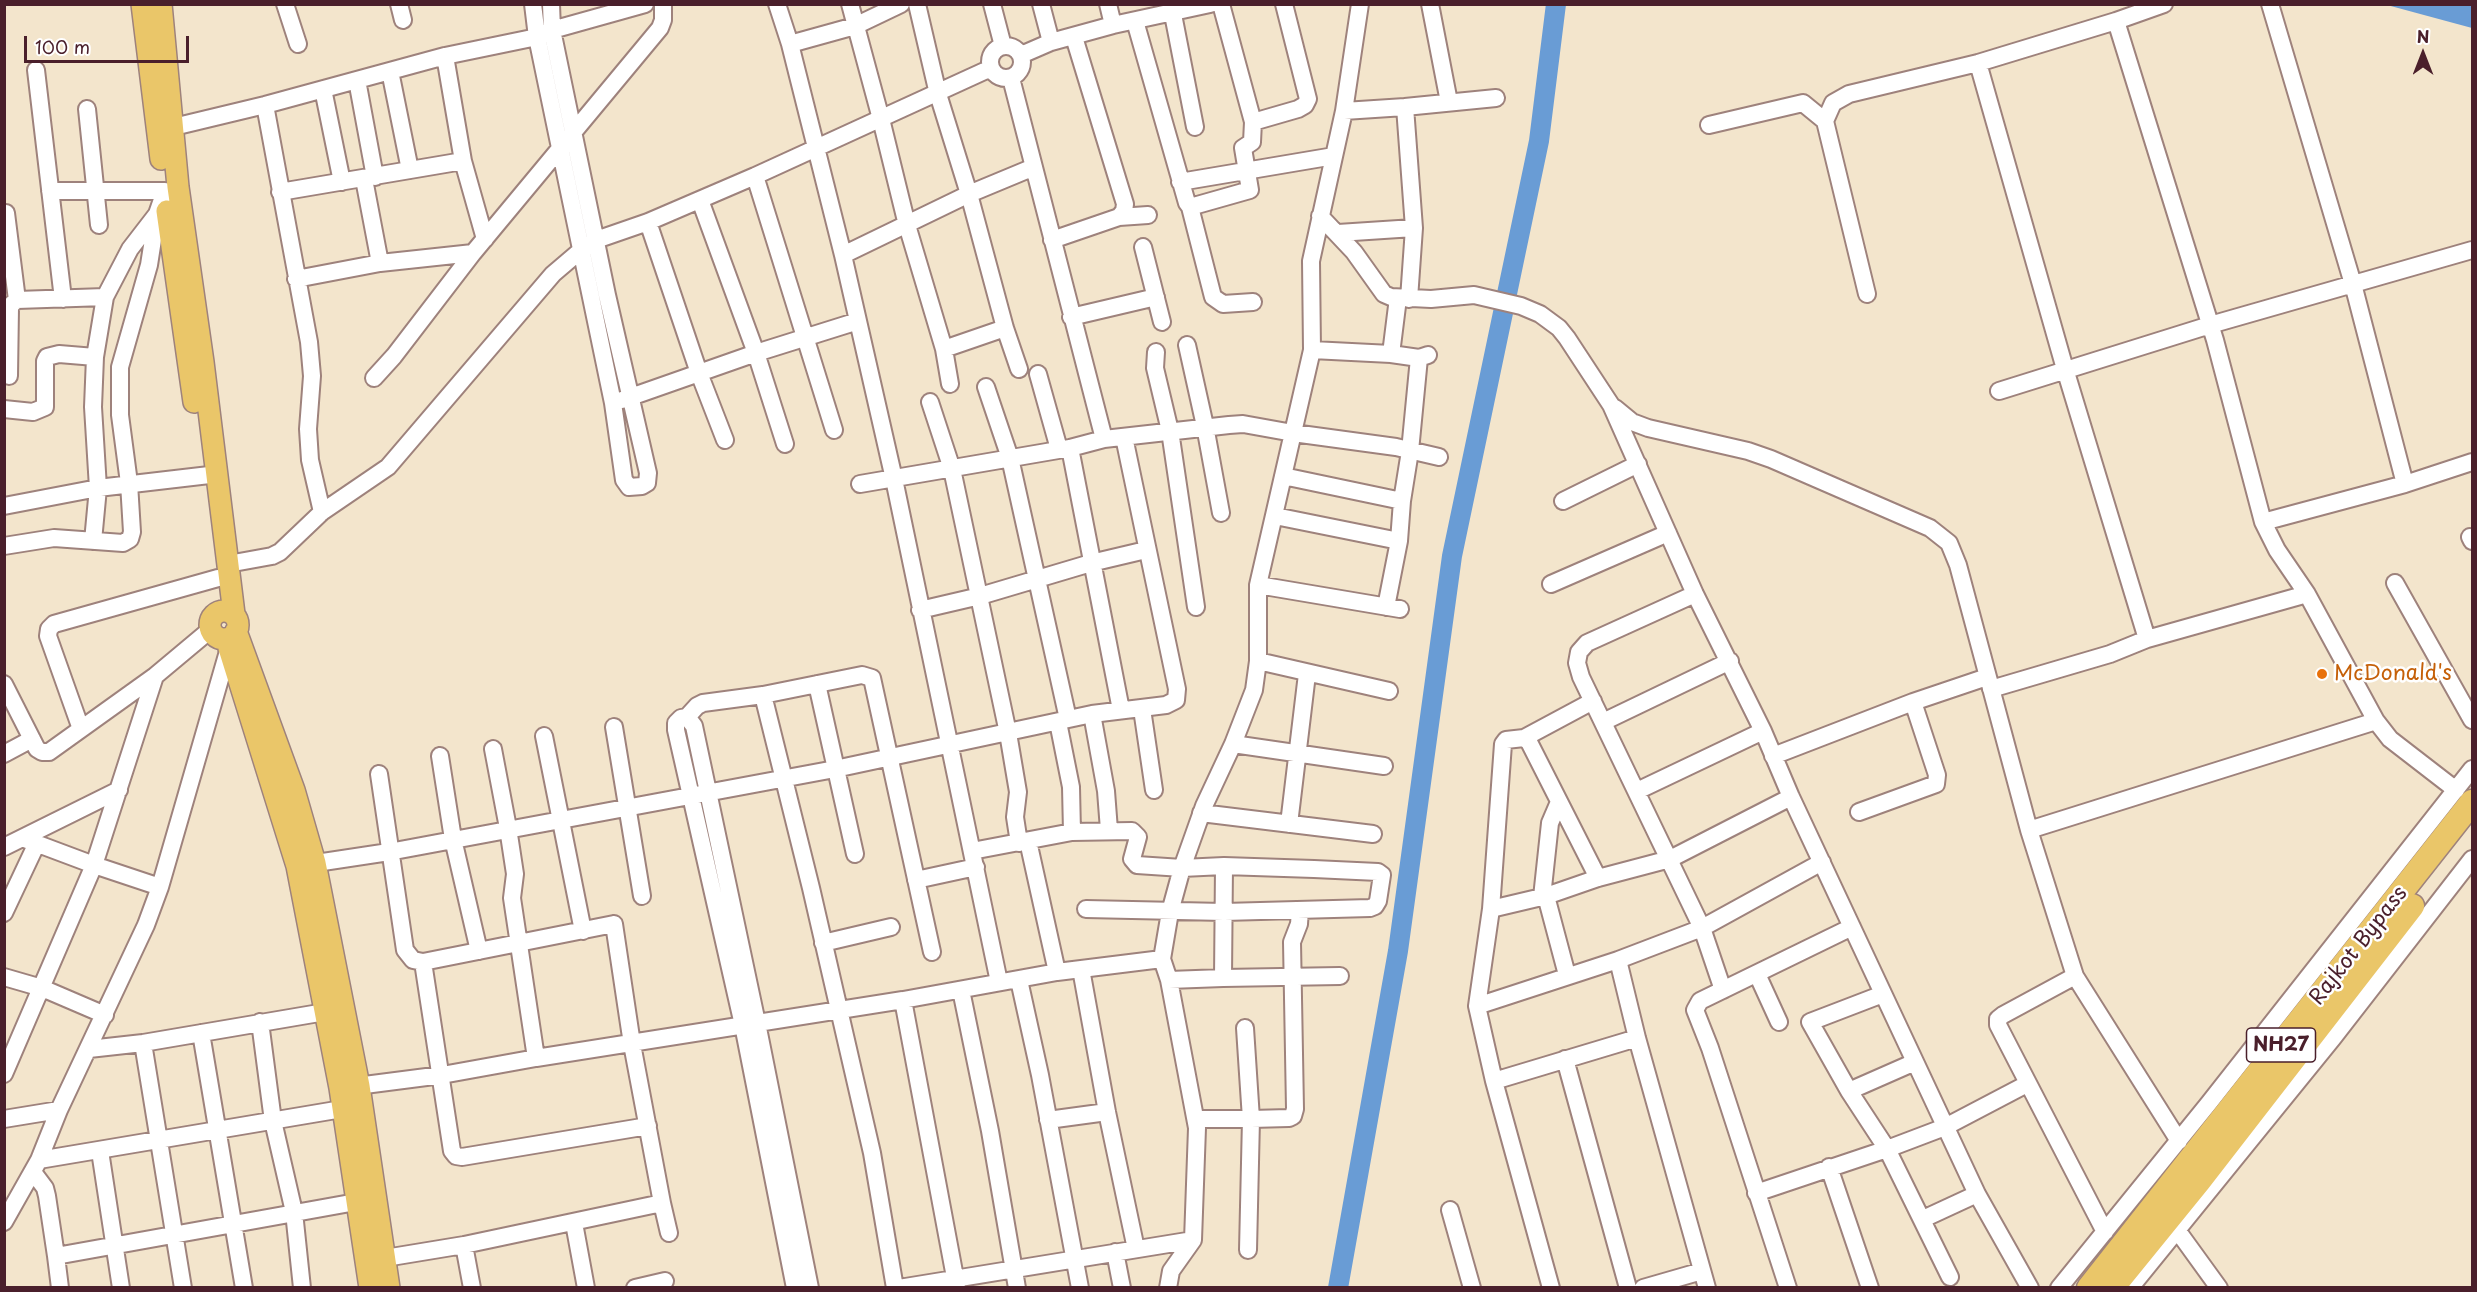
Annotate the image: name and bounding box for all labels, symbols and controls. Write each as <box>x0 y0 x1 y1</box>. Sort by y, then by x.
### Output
scale bar <box>27 24 192 62</box>
north arrow <box>2393 24 2453 84</box>
text: N <box>2417 24 2429 48</box>
text: 100 m <box>35 33 90 60</box>
place label: McDonald's <box>2334 661 2452 687</box>
marker: McDonald's <box>2315 667 2329 681</box>
street label: Rajkot Bypass <box>2305 882 2413 1010</box>
road number: NH27 <box>2246 1028 2316 1062</box>

